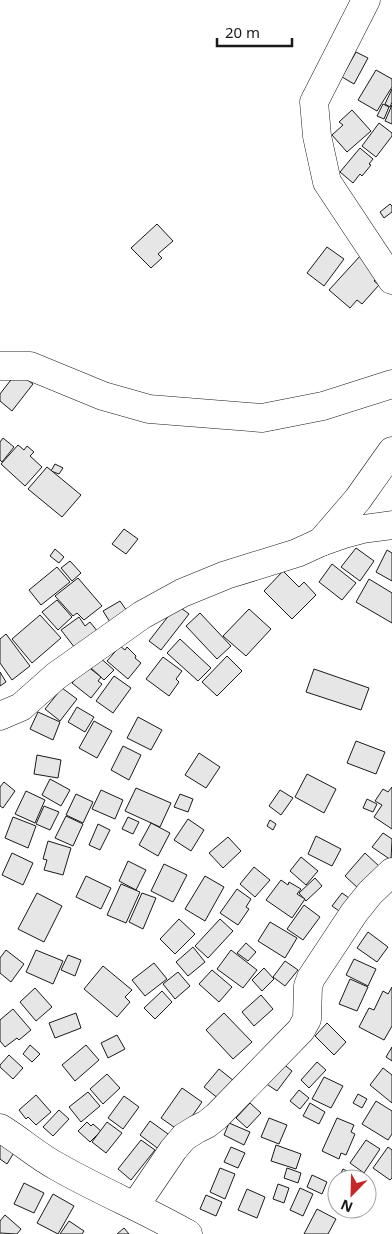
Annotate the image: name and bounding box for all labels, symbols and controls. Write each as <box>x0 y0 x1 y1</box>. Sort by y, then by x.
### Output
scale bar <box>217 15 292 47</box>
text: 20 m <box>225 22 260 42</box>
north arrow <box>327 1169 377 1219</box>
text: N <box>338 1195 356 1217</box>

